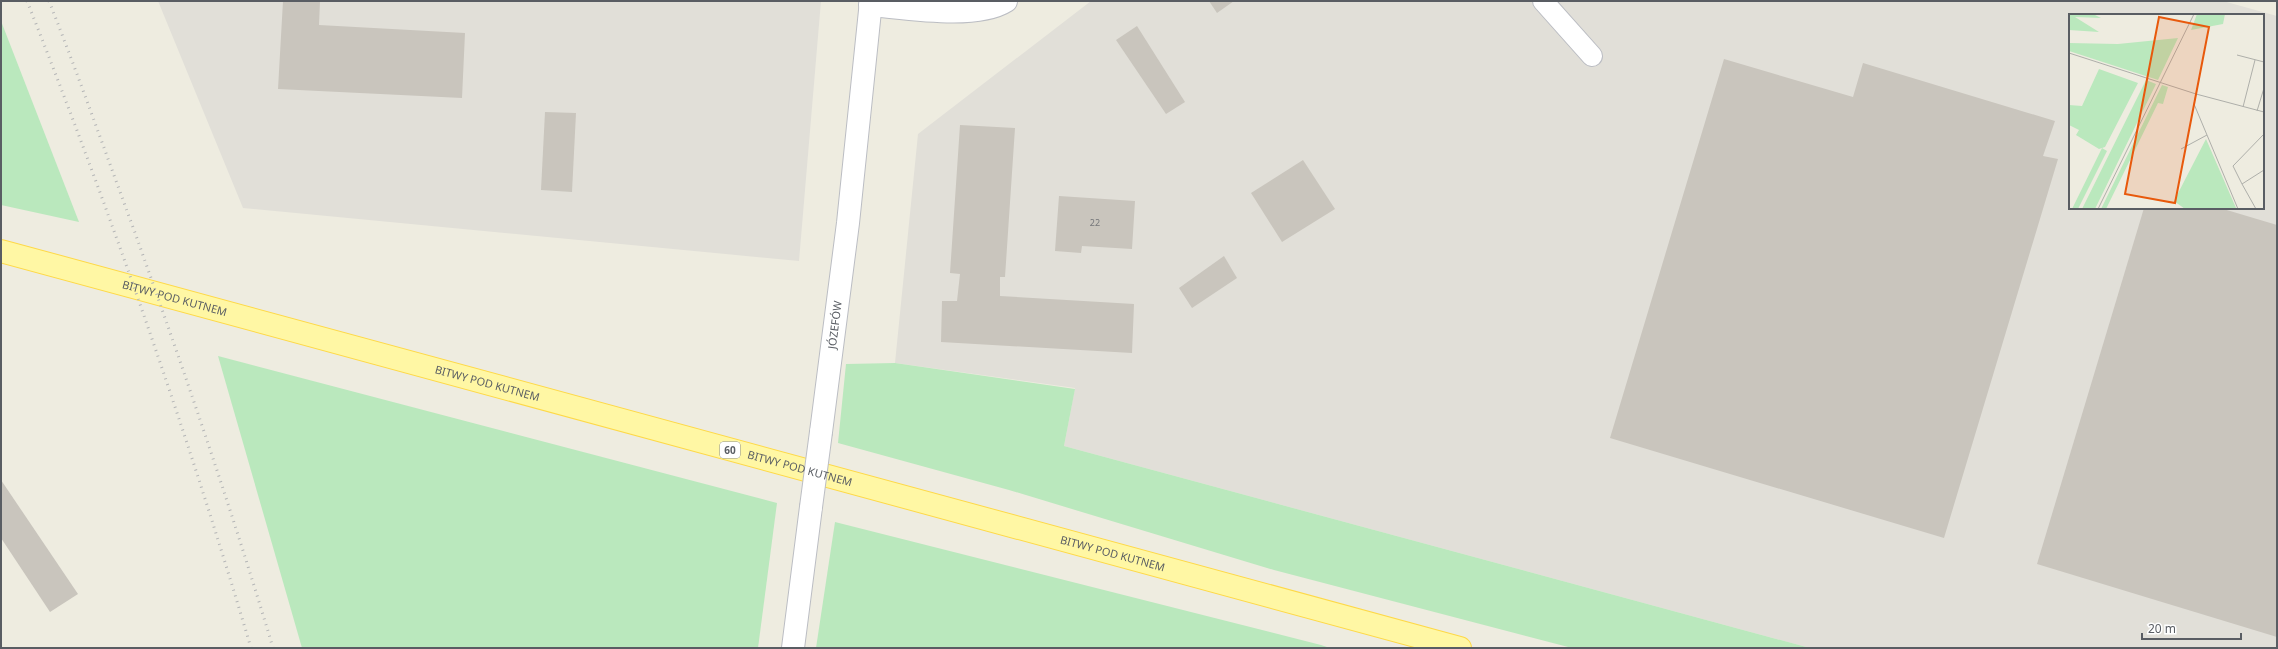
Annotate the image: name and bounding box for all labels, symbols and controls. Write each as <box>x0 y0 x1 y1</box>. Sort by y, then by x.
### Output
inset map <box>2069 14 2264 209</box>
house number: 22 <box>1090 216 1100 229</box>
street label: BITWY POD KUTNEM <box>121 276 229 319</box>
street label: JÓZEFÓW <box>824 299 845 351</box>
street label: BITWY POD KUTNEM <box>433 361 542 404</box>
road number: 60 <box>720 442 740 458</box>
street label: BITWY POD KUTNEM <box>746 447 854 489</box>
street label: BITWY POD KUTNEM <box>1059 532 1167 574</box>
scale bar <box>2142 615 2241 641</box>
text: 20 m <box>2148 620 2176 637</box>

